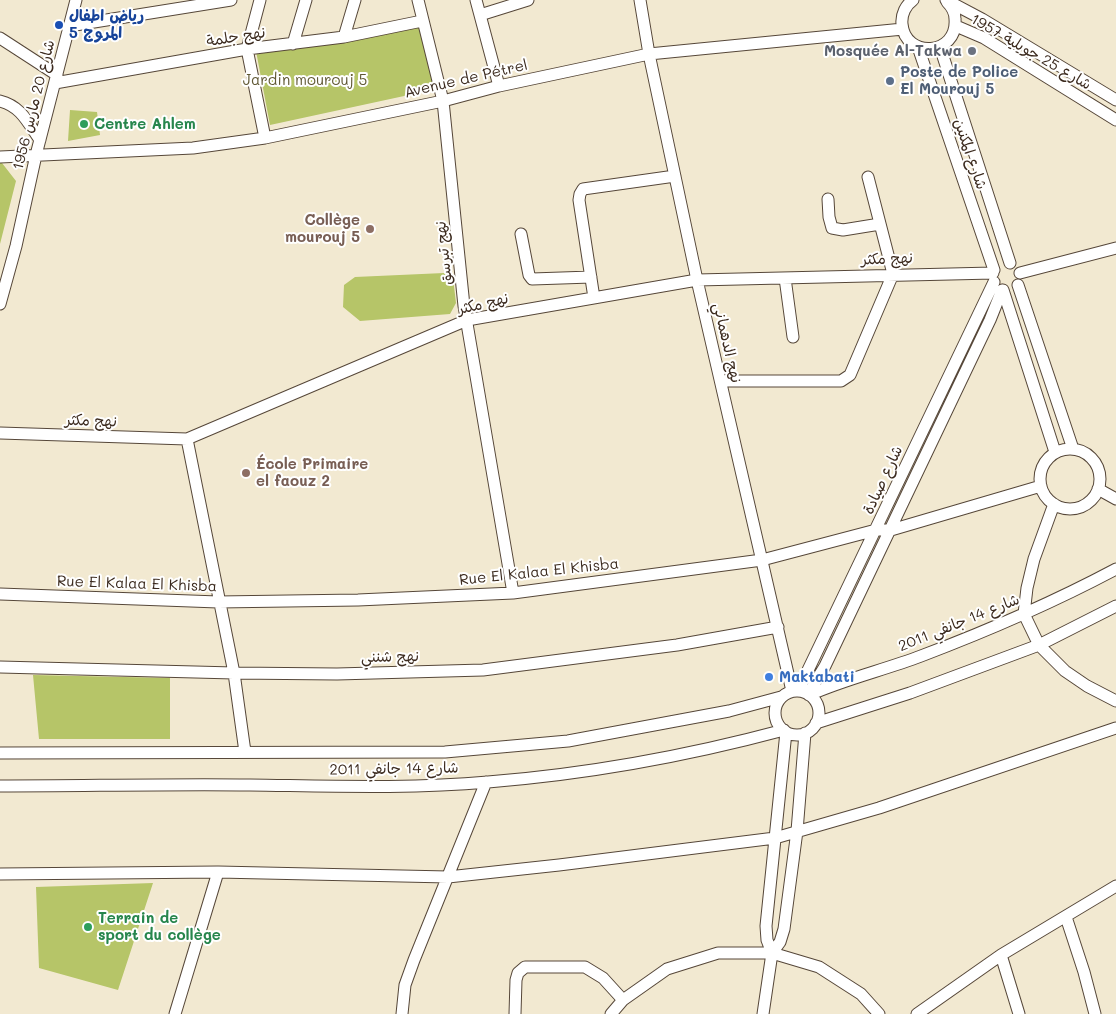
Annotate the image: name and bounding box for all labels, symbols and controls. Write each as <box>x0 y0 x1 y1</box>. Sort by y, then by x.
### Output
place label: رياض اطفال المروج 5 <box>69 7 144 42</box>
street label: شارع 25 جويلية 1957 <box>968 10 1094 94</box>
marker: رياض اطفال المروج 5 <box>53 19 65 31</box>
street label: نهج جلمة <box>205 23 267 51</box>
street label: شارع 20 مارس 1956 <box>9 38 59 172</box>
place label: Mosquée Al-Takwa <box>824 42 962 60</box>
marker: Mosquée Al-Takwa <box>966 45 978 57</box>
street label: Avenue de Pétrel <box>403 56 529 102</box>
place label: Poste de Police El Mourouj 5 <box>900 63 1018 98</box>
park label: Jardin mourouj 5 <box>243 71 367 89</box>
marker: Poste de Police El Mourouj 5 <box>884 75 896 87</box>
place label: Centre Ahlem <box>94 115 196 133</box>
street label: شارع المكنين <box>949 116 991 192</box>
marker: Centre Ahlem <box>78 118 90 130</box>
place label: Collège mourouj 5 <box>285 211 360 246</box>
street label: نهج تبرسق <box>432 220 456 286</box>
marker: Collège mourouj 5 <box>364 223 376 235</box>
street label: نهج مكثر <box>861 249 913 269</box>
street label: نهج مكثر <box>456 289 510 319</box>
street label: نهج الدهماني <box>709 301 745 385</box>
street label: نهج مكثر <box>65 411 117 431</box>
street label: شارع صيادة <box>859 443 907 517</box>
place label: École Primaire el faouz 2 <box>256 455 368 490</box>
marker: École Primaire el faouz 2 <box>240 467 252 479</box>
street label: Rue El Kalaa El Khisba <box>458 555 620 589</box>
street label: Rue El Kalaa El Khisba <box>57 572 217 596</box>
street label: شارع 14 جانفي 2011 <box>896 590 1022 656</box>
street label: نهج شنني <box>361 647 419 667</box>
place label: Maktabati <box>779 668 855 686</box>
marker: Maktabati <box>763 671 775 683</box>
street label: شارع 14 جانفي 2011 <box>329 759 459 779</box>
place label: Terrain de sport du collège <box>98 909 221 944</box>
marker: Terrain de sport du collège <box>82 921 94 933</box>

